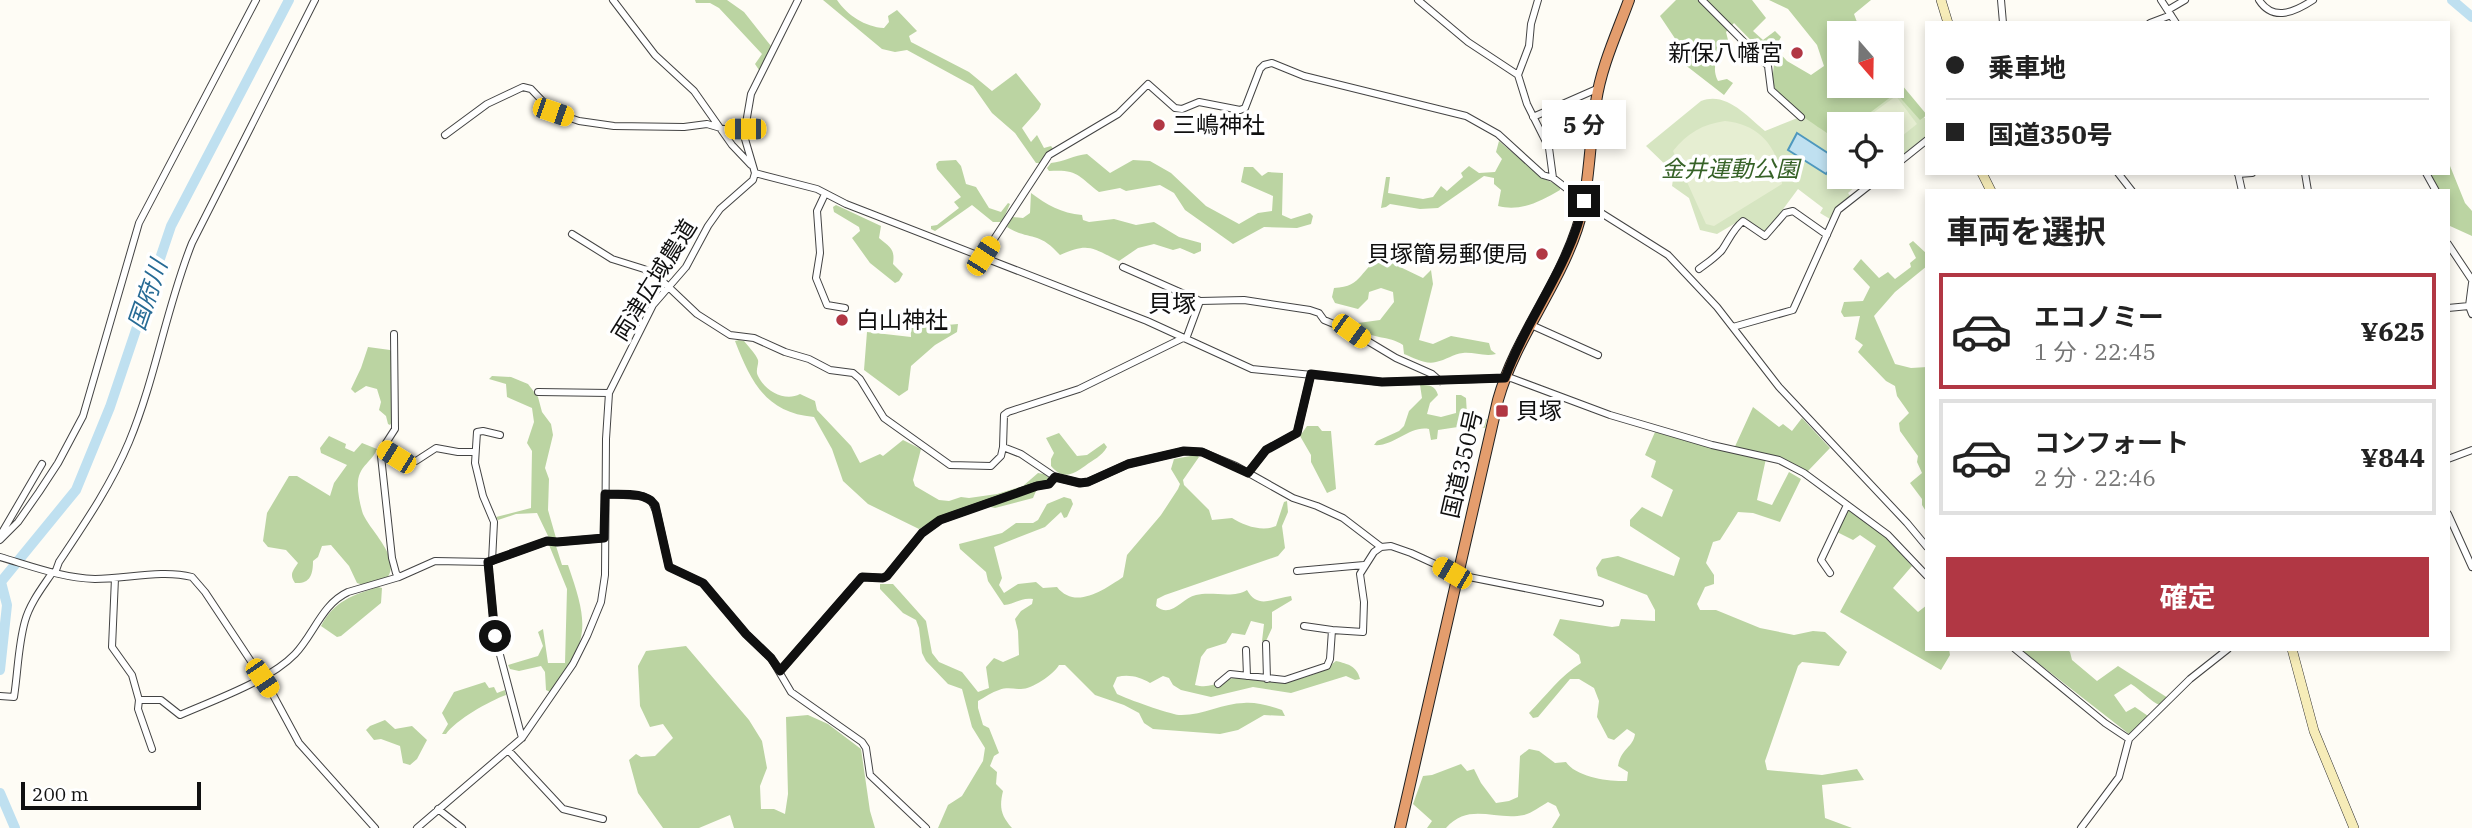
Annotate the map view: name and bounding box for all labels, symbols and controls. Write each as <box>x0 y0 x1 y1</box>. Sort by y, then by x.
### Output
north arrow <box>1827 21 1904 98</box>
map controls <box>1827 21 1904 189</box>
place label: 新保八幡宮 <box>1668 37 1783 67</box>
marker: 新保八幡宮 <box>1789 45 1805 61</box>
text: 乗車地 <box>1988 50 2066 84</box>
car <box>530 95 577 129</box>
callout: 5 分 <box>1542 100 1626 148</box>
place label: 三嶋神社 <box>1173 109 1265 139</box>
text: 5 分 <box>1563 109 1605 139</box>
button: locate <box>1827 112 1904 189</box>
marker: 三嶋神社 <box>1151 117 1167 133</box>
text: 国道350号 <box>1988 117 2113 151</box>
car <box>725 119 767 140</box>
park label: 金井運動公園 <box>1661 153 1802 183</box>
route end <box>1568 185 1600 217</box>
text: 車両を選択 <box>1946 210 2106 252</box>
street label: 両津広域農道 <box>604 213 702 346</box>
car <box>963 233 1004 279</box>
place label: 貝塚簡易郵便局 <box>1367 238 1528 268</box>
marker: 貝塚簡易郵便局 <box>1534 246 1550 262</box>
water label: 国府川 <box>120 253 175 334</box>
district label: 貝塚 <box>1148 287 1196 319</box>
text: エコノミー <box>2034 299 2164 333</box>
icon: car <box>1950 300 2013 363</box>
place label: 白山神社 <box>856 304 948 334</box>
car <box>1328 310 1375 352</box>
marker: 白山神社 <box>834 312 850 328</box>
text: ¥625 <box>2360 314 2425 348</box>
text: 1 分 · 22:45 <box>2034 336 2156 366</box>
place label: 貝塚 <box>1516 395 1562 425</box>
marker: 貝塚 <box>1494 403 1510 419</box>
street label: 国道350号 <box>1434 407 1488 521</box>
text: コンフォート <box>2034 425 2189 459</box>
icon: car <box>1950 426 2013 489</box>
car <box>373 437 420 477</box>
text: ¥844 <box>2360 440 2425 474</box>
text: 2 分 · 22:46 <box>2034 462 2156 492</box>
car <box>1429 553 1476 593</box>
button: 確定 <box>1946 557 2429 637</box>
route start <box>479 620 511 652</box>
car <box>242 655 283 701</box>
scale bar <box>21 779 201 811</box>
text: 200 m <box>32 782 89 806</box>

